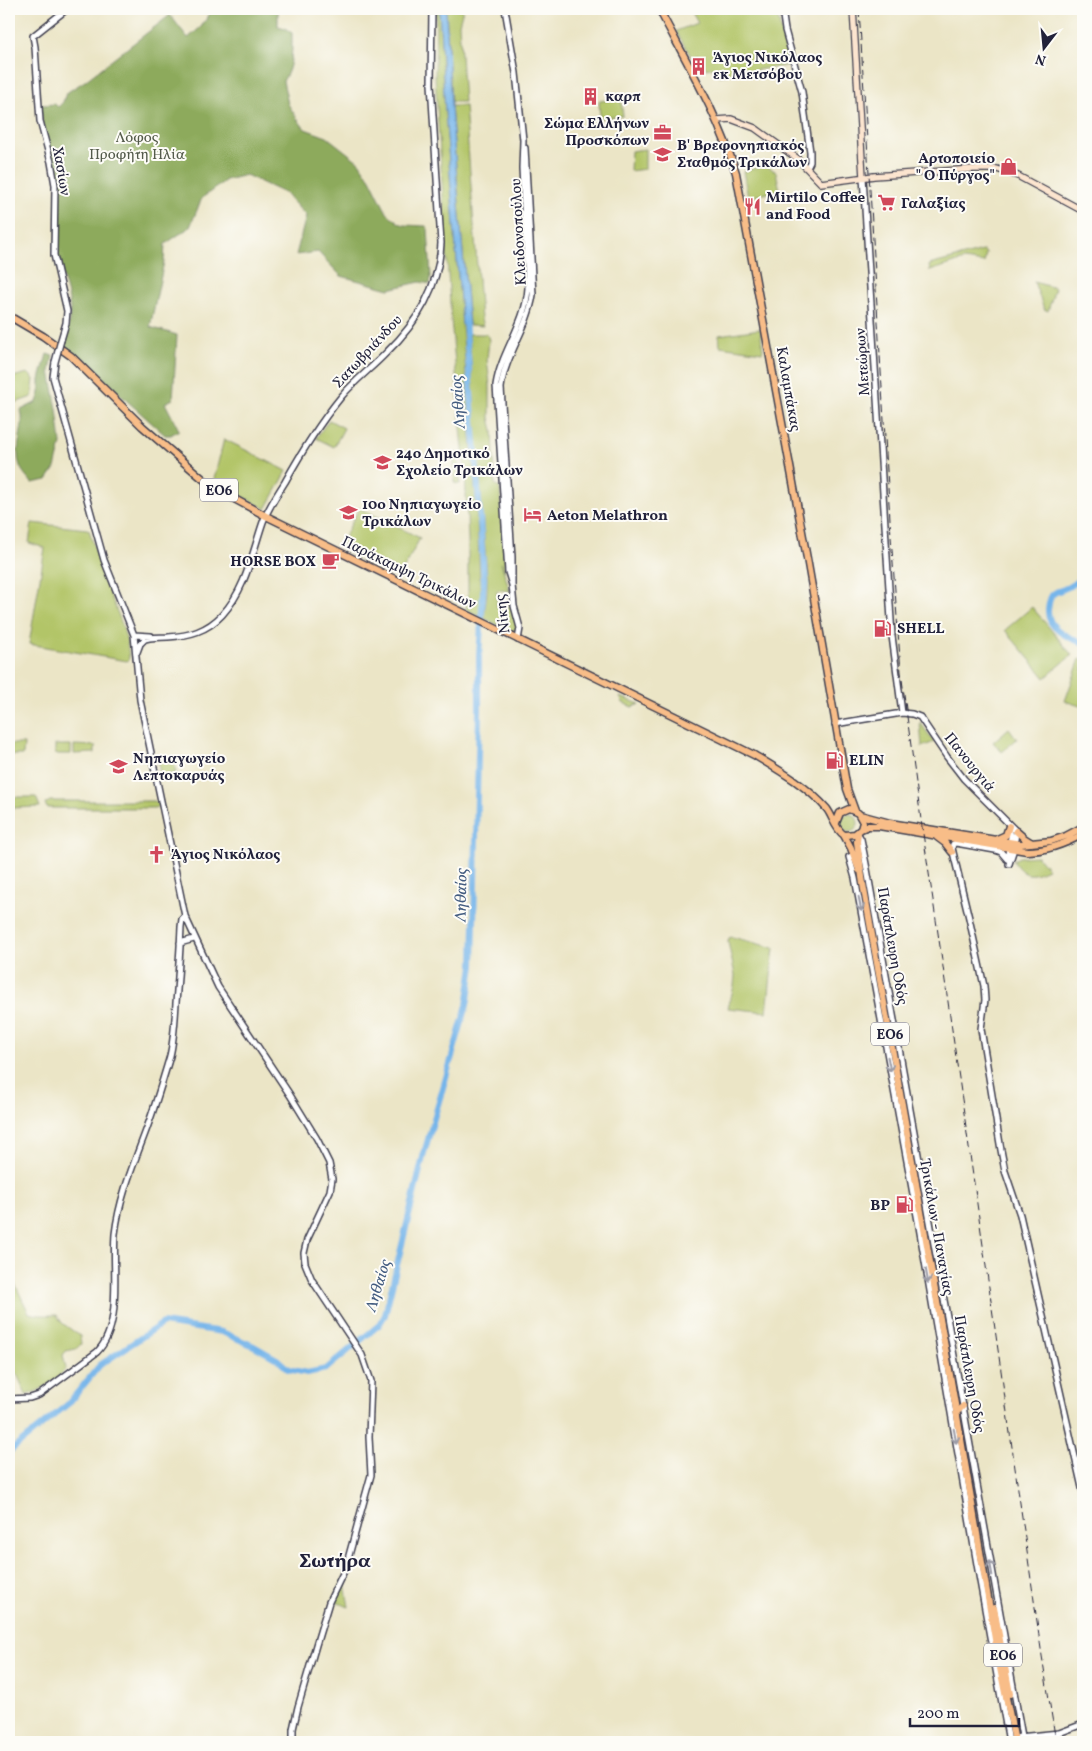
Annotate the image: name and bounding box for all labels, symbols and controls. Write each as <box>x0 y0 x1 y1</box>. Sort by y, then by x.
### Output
north arrow <box>1020 22 1070 72</box>
place label: Άγιος Νικόλαος εκ Μετσόβου <box>713 48 822 86</box>
text: N <box>1033 49 1048 70</box>
building icon: Άγιος Νικόλαος εκ Μετσόβου <box>689 56 709 76</box>
building icon: καρπ <box>581 86 601 106</box>
place label: καρπ <box>605 87 641 108</box>
place label: Σώμα Ελλήνων Προσκόπων <box>544 114 649 152</box>
office icon: Σώμα Ελλήνων Προσκόπων <box>653 122 673 142</box>
park label: Λόφος Προφήτη Ηλία <box>89 128 185 166</box>
place label: Β' Βρεφονηπιακός Σταθμός Τρικάλων <box>677 136 807 174</box>
school or university icon: Β' Βρεφονηπιακός Σταθμός Τρικάλων <box>653 144 673 164</box>
street label: Χασίων <box>46 145 75 197</box>
place label: Αρτοποιείο " Ο Πύργος" <box>915 149 995 187</box>
shop icon: Αρτοποιείο " Ο Πύργος" <box>999 157 1019 177</box>
street label: Κλειδονοπούλου <box>506 178 533 286</box>
place label: Mirtilo Coffee and Food <box>766 188 866 226</box>
supermarket icon: Γαλαξίας <box>877 193 897 213</box>
place label: Γαλαξίας <box>901 194 965 215</box>
restaurant icon: Mirtilo Coffee and Food <box>742 196 762 216</box>
street label: Σατωβριάνδου <box>328 311 408 393</box>
street label: Μετεώρων <box>851 327 876 396</box>
street label: Καλαμπάκας <box>770 345 805 434</box>
water label: Ληθαίος <box>446 374 472 430</box>
place label: 24ο Δημοτικό Σχολείο Τρικάλων <box>396 444 523 482</box>
school or university icon: 24ο Δημοτικό Σχολείο Τρικάλων <box>372 452 392 472</box>
road number: ΕΟ6 <box>200 478 238 502</box>
place label: 10ο Νηπιαγωγείο Τρικάλων <box>362 495 482 533</box>
school or university icon: 10ο Νηπιαγωγείο Τρικάλων <box>338 503 358 523</box>
hotel icon: Aeton Melathron <box>523 505 543 525</box>
place label: Aeton Melathron <box>547 506 668 527</box>
street label: Παράκαμψη Τρικάλων <box>338 532 479 615</box>
cafe icon: HORSE BOX <box>320 551 340 571</box>
place label: HORSE BOX <box>230 552 316 573</box>
street label: Νίκης <box>491 593 516 635</box>
fuel station icon: SHELL <box>873 618 893 638</box>
place label: SHELL <box>897 619 945 640</box>
street label: Πανουργιά <box>938 729 999 797</box>
place label: Νηπιαγωγείο Λεπτοκαρυάς <box>133 749 226 787</box>
fuel station icon: ELIN <box>825 750 845 770</box>
place label: ELIN <box>849 751 884 772</box>
school or university icon: Νηπιαγωγείο Λεπτοκαρυάς <box>109 757 129 777</box>
church icon: Άγιος Νικόλαος <box>147 844 167 864</box>
place label: Άγιος Νικόλαος <box>171 845 280 866</box>
water label: Ληθαίος <box>451 867 473 923</box>
street label: Παράπλευρη Οδός <box>871 886 912 1007</box>
one-way arrow <box>855 896 865 912</box>
road number: ΕΟ6 <box>871 1022 909 1046</box>
one-way arrow <box>884 1056 894 1072</box>
street label: Τρικάλων - Παναγίας <box>913 1157 958 1298</box>
fuel station icon: BP <box>894 1195 914 1215</box>
place label: BP <box>870 1196 890 1217</box>
water label: Ληθαίος <box>360 1256 397 1315</box>
one-way arrow <box>923 1267 933 1283</box>
street label: Παράπλευρη Οδός <box>948 1314 989 1435</box>
one-way arrow <box>950 1428 960 1444</box>
district label: Σωτήρα <box>299 1548 371 1576</box>
one-way arrow <box>986 1561 996 1577</box>
road number: ΕΟ6 <box>984 1644 1022 1666</box>
scale bar <box>910 1696 1018 1728</box>
text: 200 m <box>917 1704 960 1725</box>

